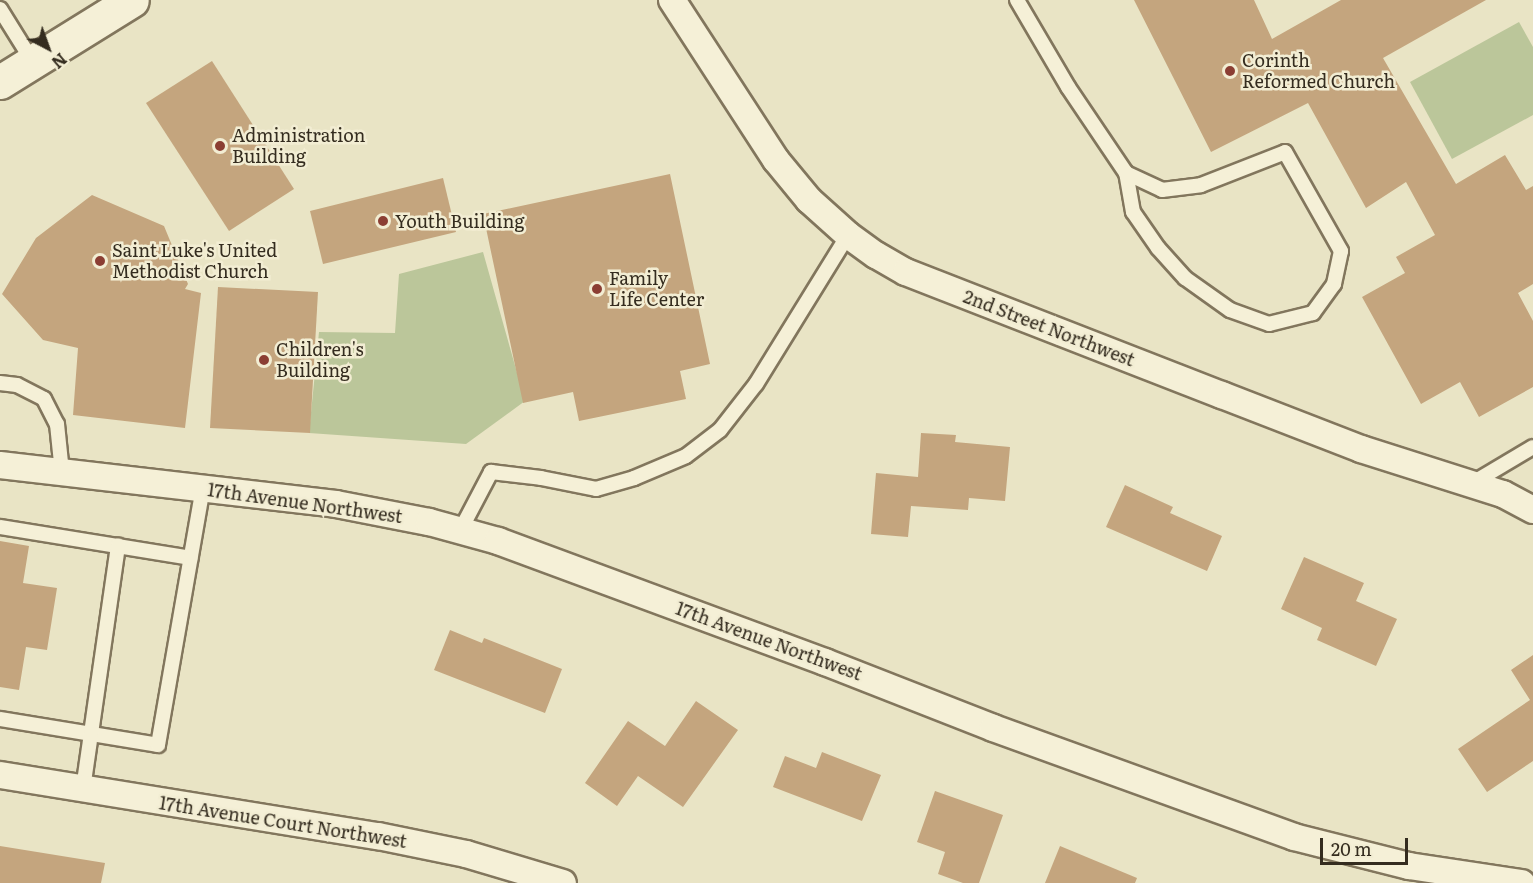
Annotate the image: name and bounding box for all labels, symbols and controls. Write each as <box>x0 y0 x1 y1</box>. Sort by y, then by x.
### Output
north arrow <box>18 18 78 78</box>
text: N <box>47 48 73 75</box>
place label: Corinth Reformed Church <box>1242 50 1395 92</box>
marker: Corinth Reformed Church <box>1223 64 1237 78</box>
place label: Administration Building <box>232 125 366 168</box>
marker: Administration Building <box>213 139 227 153</box>
place label: Youth Building <box>395 210 524 232</box>
marker: Youth Building <box>376 214 390 228</box>
place label: Saint Luke's United Methodist Church <box>112 240 277 282</box>
marker: Saint Luke's United Methodist Church <box>93 254 107 268</box>
place label: Family Life Center <box>609 268 704 310</box>
marker: Family Life Center <box>590 282 604 296</box>
street label: 2nd Street Northwest <box>960 285 1138 371</box>
place label: Children's Building <box>276 339 364 382</box>
marker: Children's Building <box>257 353 271 367</box>
street label: 17th Avenue Northwest <box>206 479 404 527</box>
street label: 17th Avenue Northwest <box>673 597 865 685</box>
street label: 17th Avenue Court Northwest <box>158 792 408 852</box>
scale bar <box>1323 826 1412 864</box>
text: 20 m <box>1331 835 1372 862</box>

